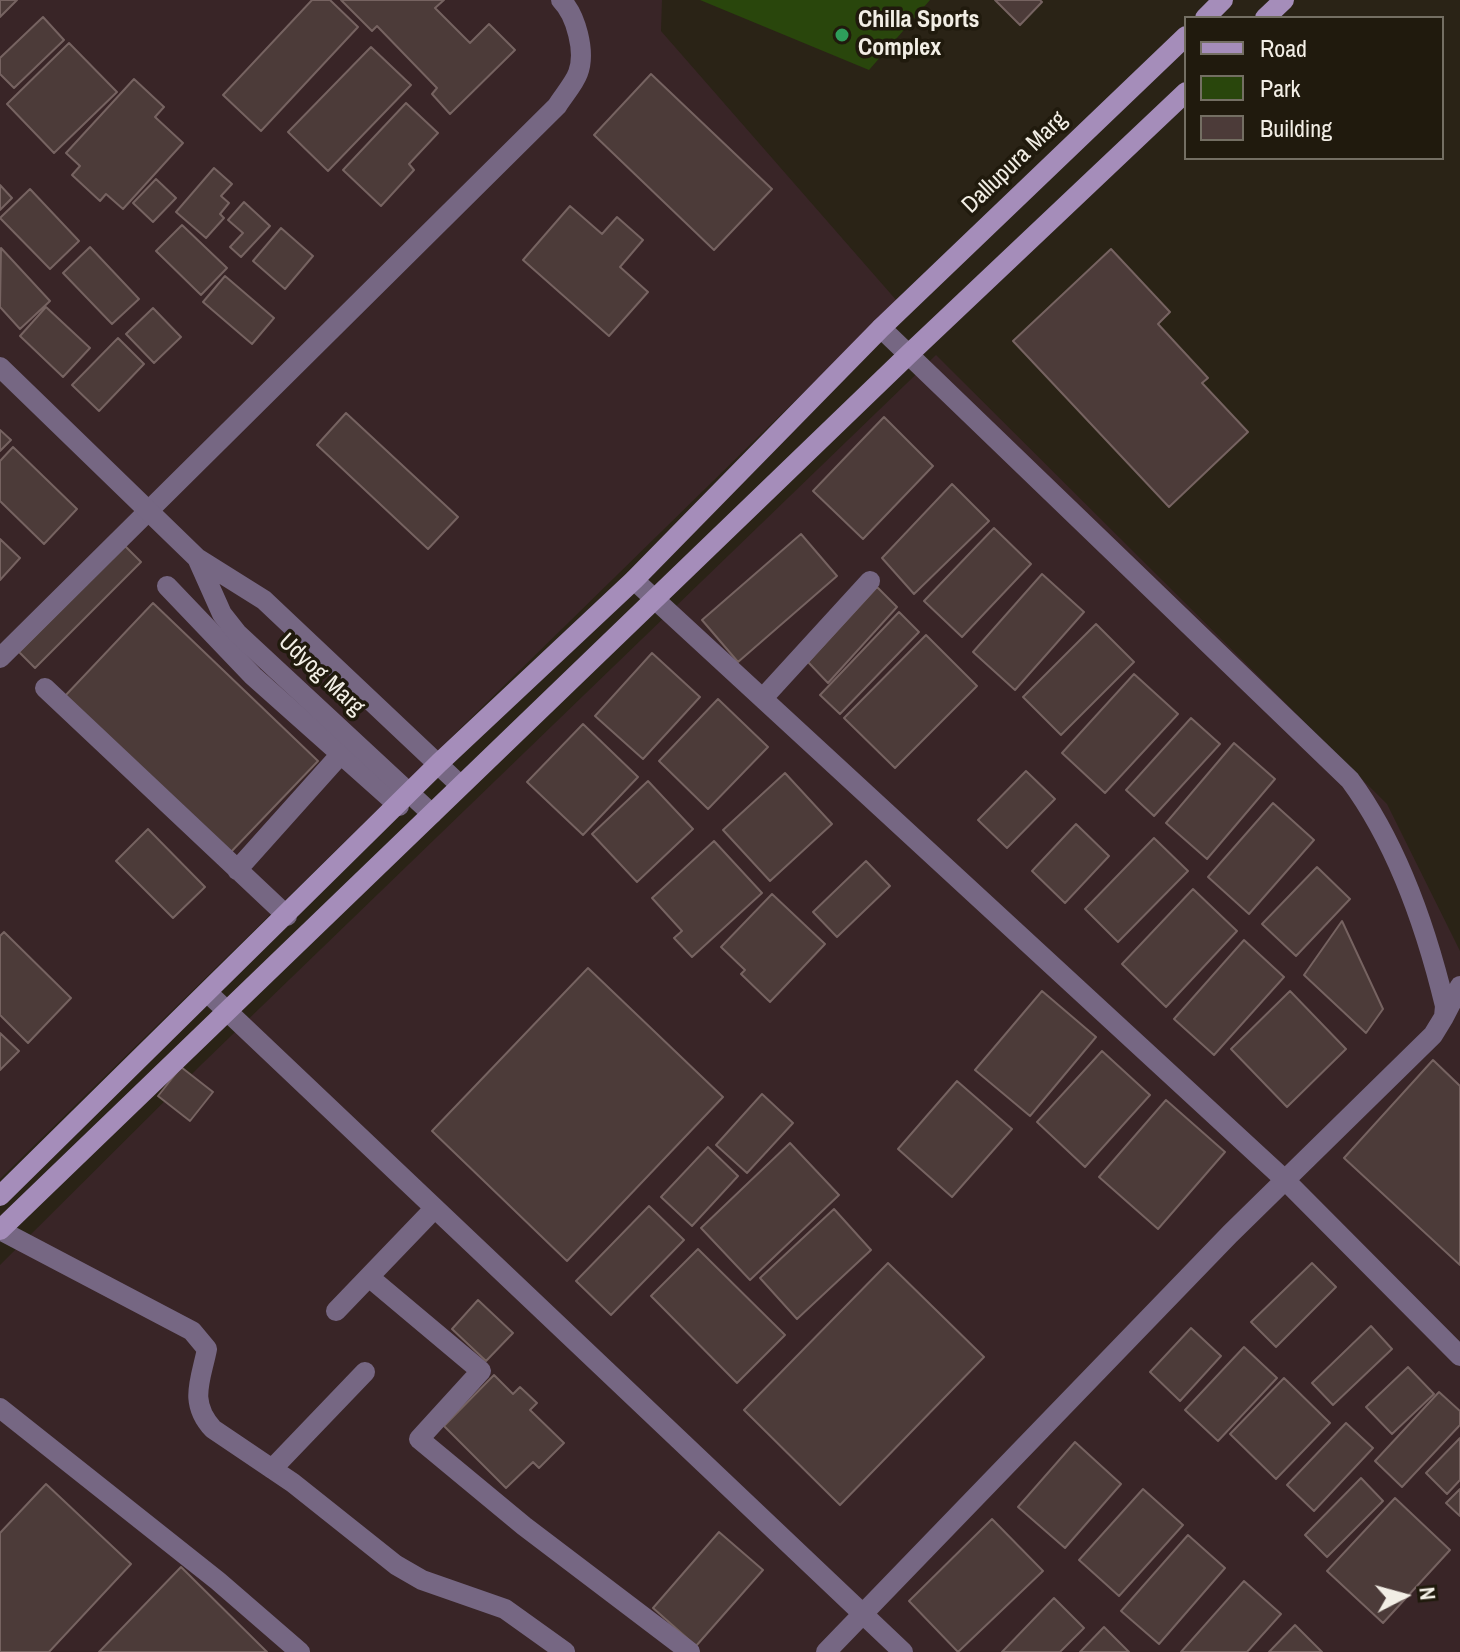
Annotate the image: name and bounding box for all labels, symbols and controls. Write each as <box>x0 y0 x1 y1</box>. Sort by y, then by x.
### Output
place label: Chilla Sports Complex <box>858 7 979 63</box>
legend <box>1184 16 1444 160</box>
marker: Chilla Sports Complex <box>833 26 851 44</box>
text: Road <box>1260 32 1307 64</box>
text: Park <box>1260 72 1300 104</box>
street label: Dallupura Marg <box>957 106 1073 220</box>
text: Building <box>1260 112 1332 144</box>
street label: Udyog Marg <box>272 628 370 722</box>
north arrow <box>1364 1556 1444 1636</box>
text: N <box>1412 1585 1443 1602</box>

